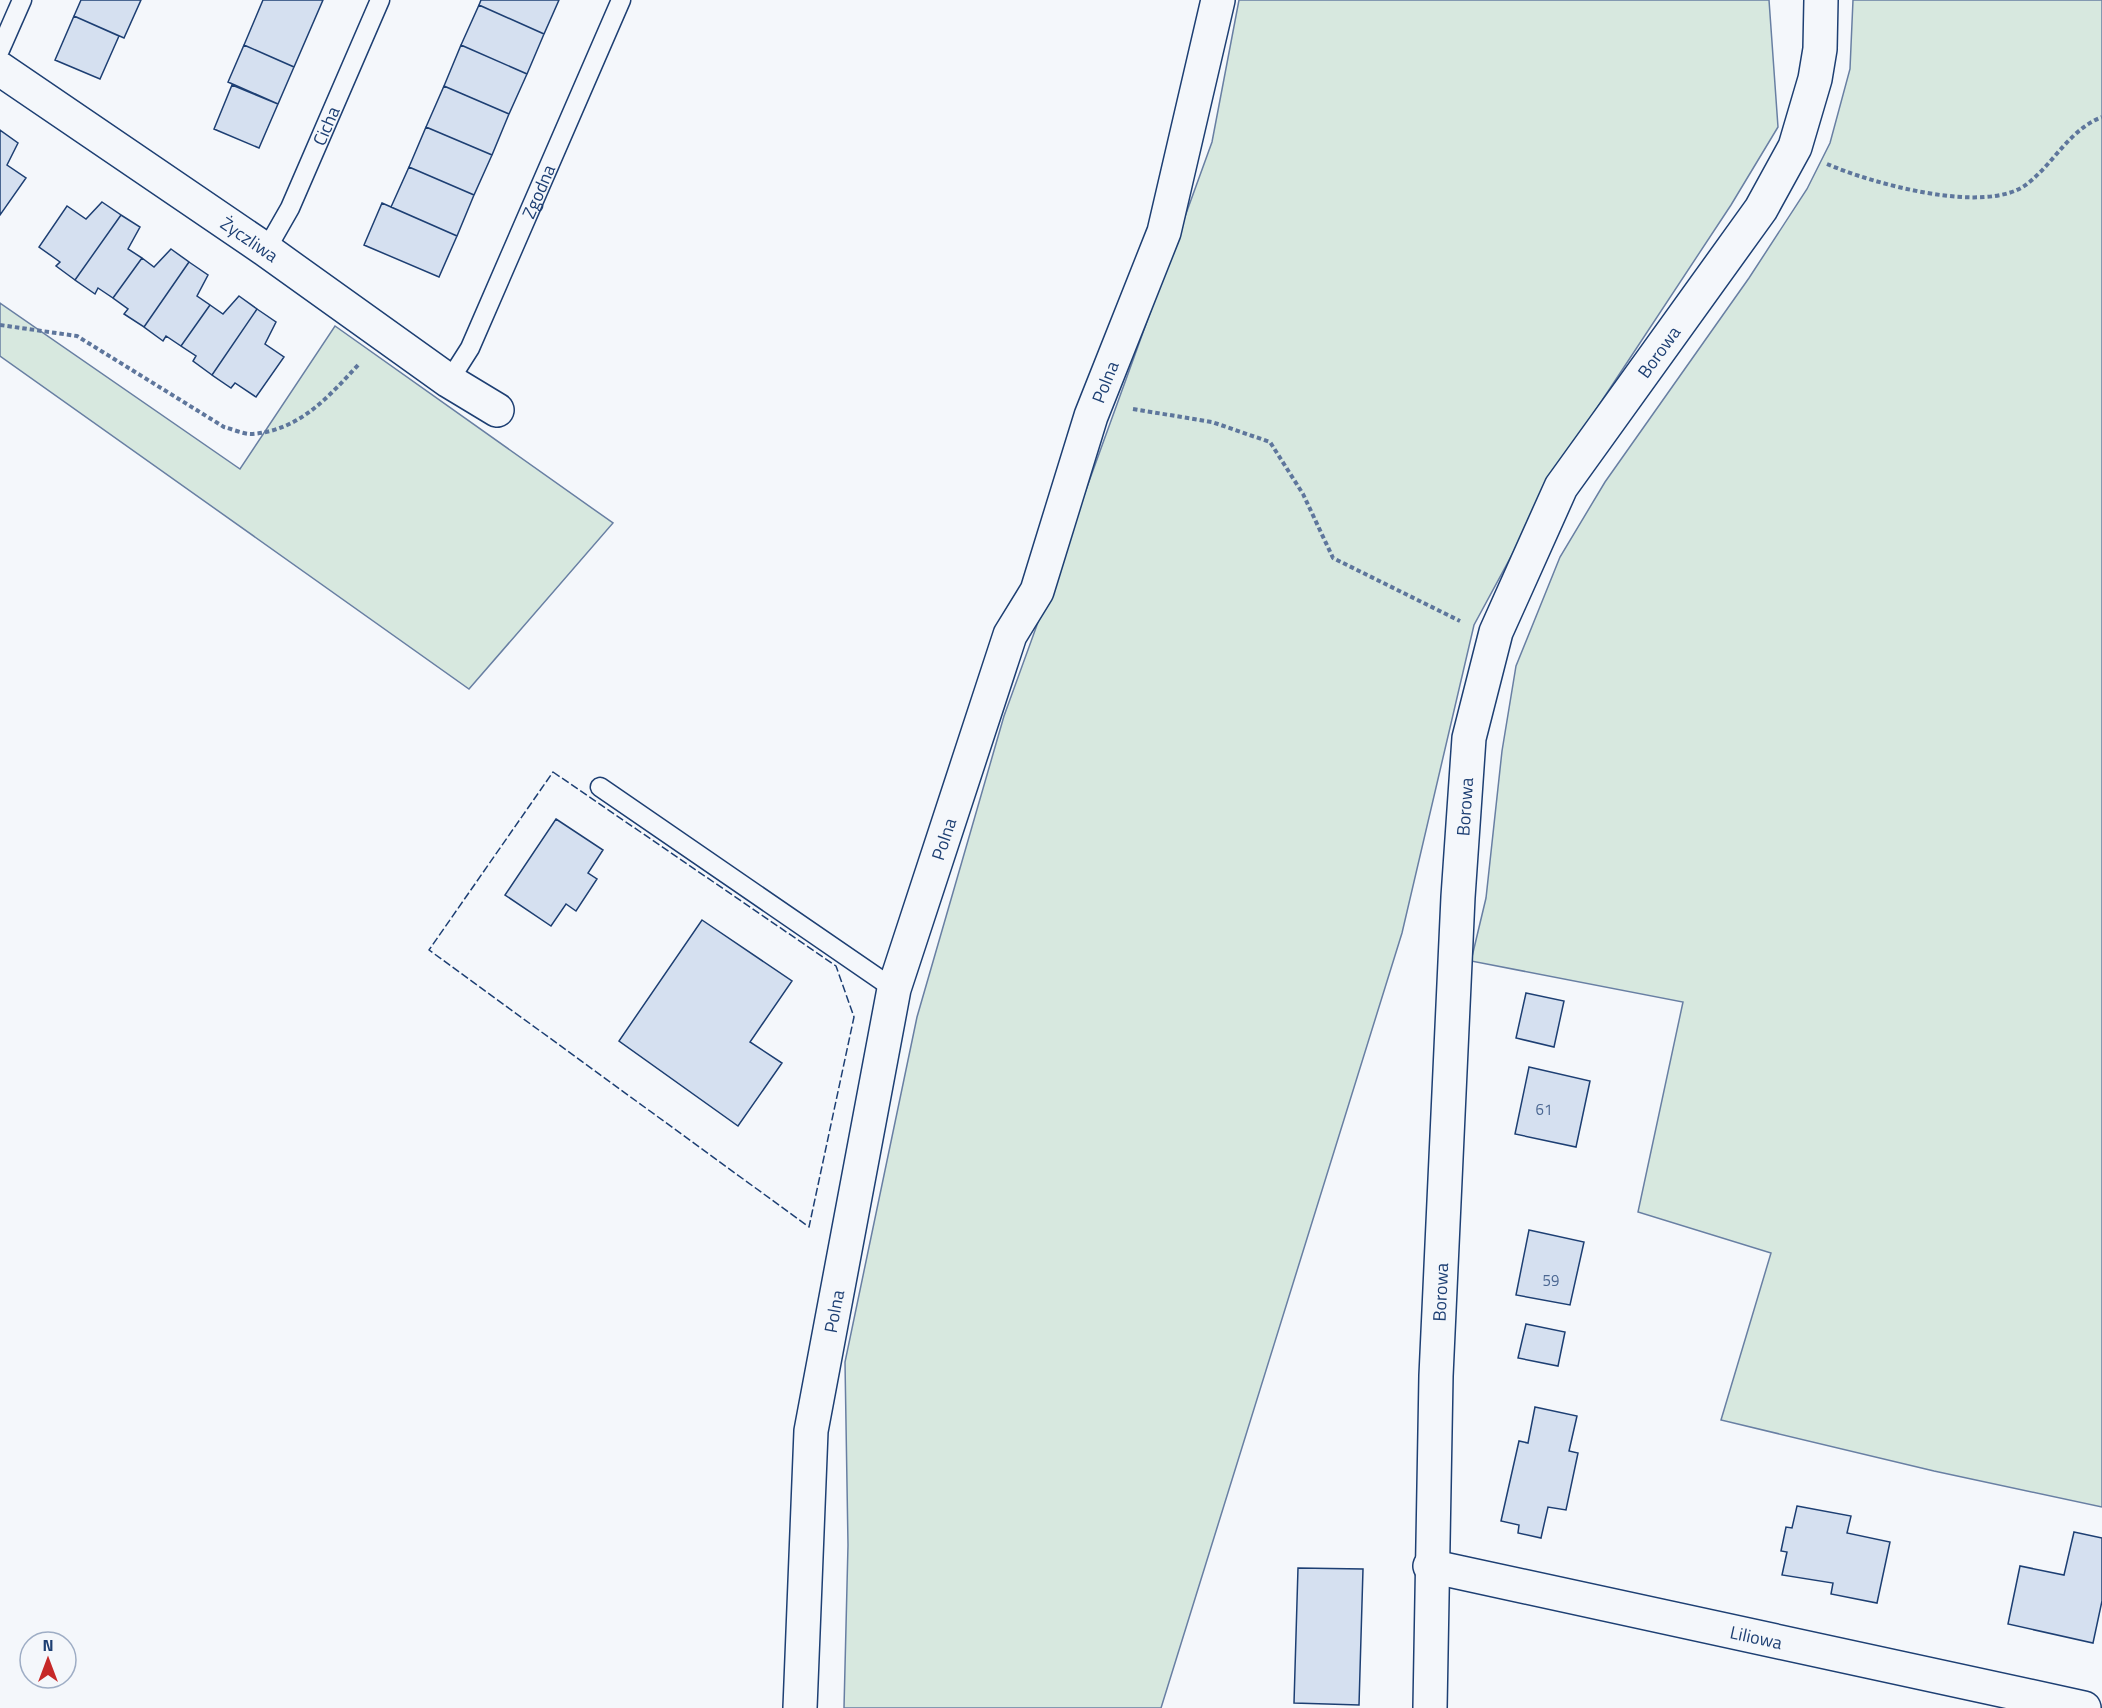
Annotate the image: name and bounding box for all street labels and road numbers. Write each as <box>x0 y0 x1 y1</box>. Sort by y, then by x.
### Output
street label: Cicha <box>305 102 346 150</box>
street label: Zgodna <box>514 160 562 222</box>
street label: Życzliwa <box>215 209 284 268</box>
street label: Borowa <box>1630 320 1687 383</box>
street label: Polna <box>1084 357 1125 407</box>
street label: Borowa <box>1449 777 1480 837</box>
street label: Polna <box>924 814 963 863</box>
street label: Borowa <box>1425 1262 1455 1322</box>
street label: Polna <box>816 1288 851 1335</box>
street label: Liliowa <box>1728 1618 1785 1656</box>

